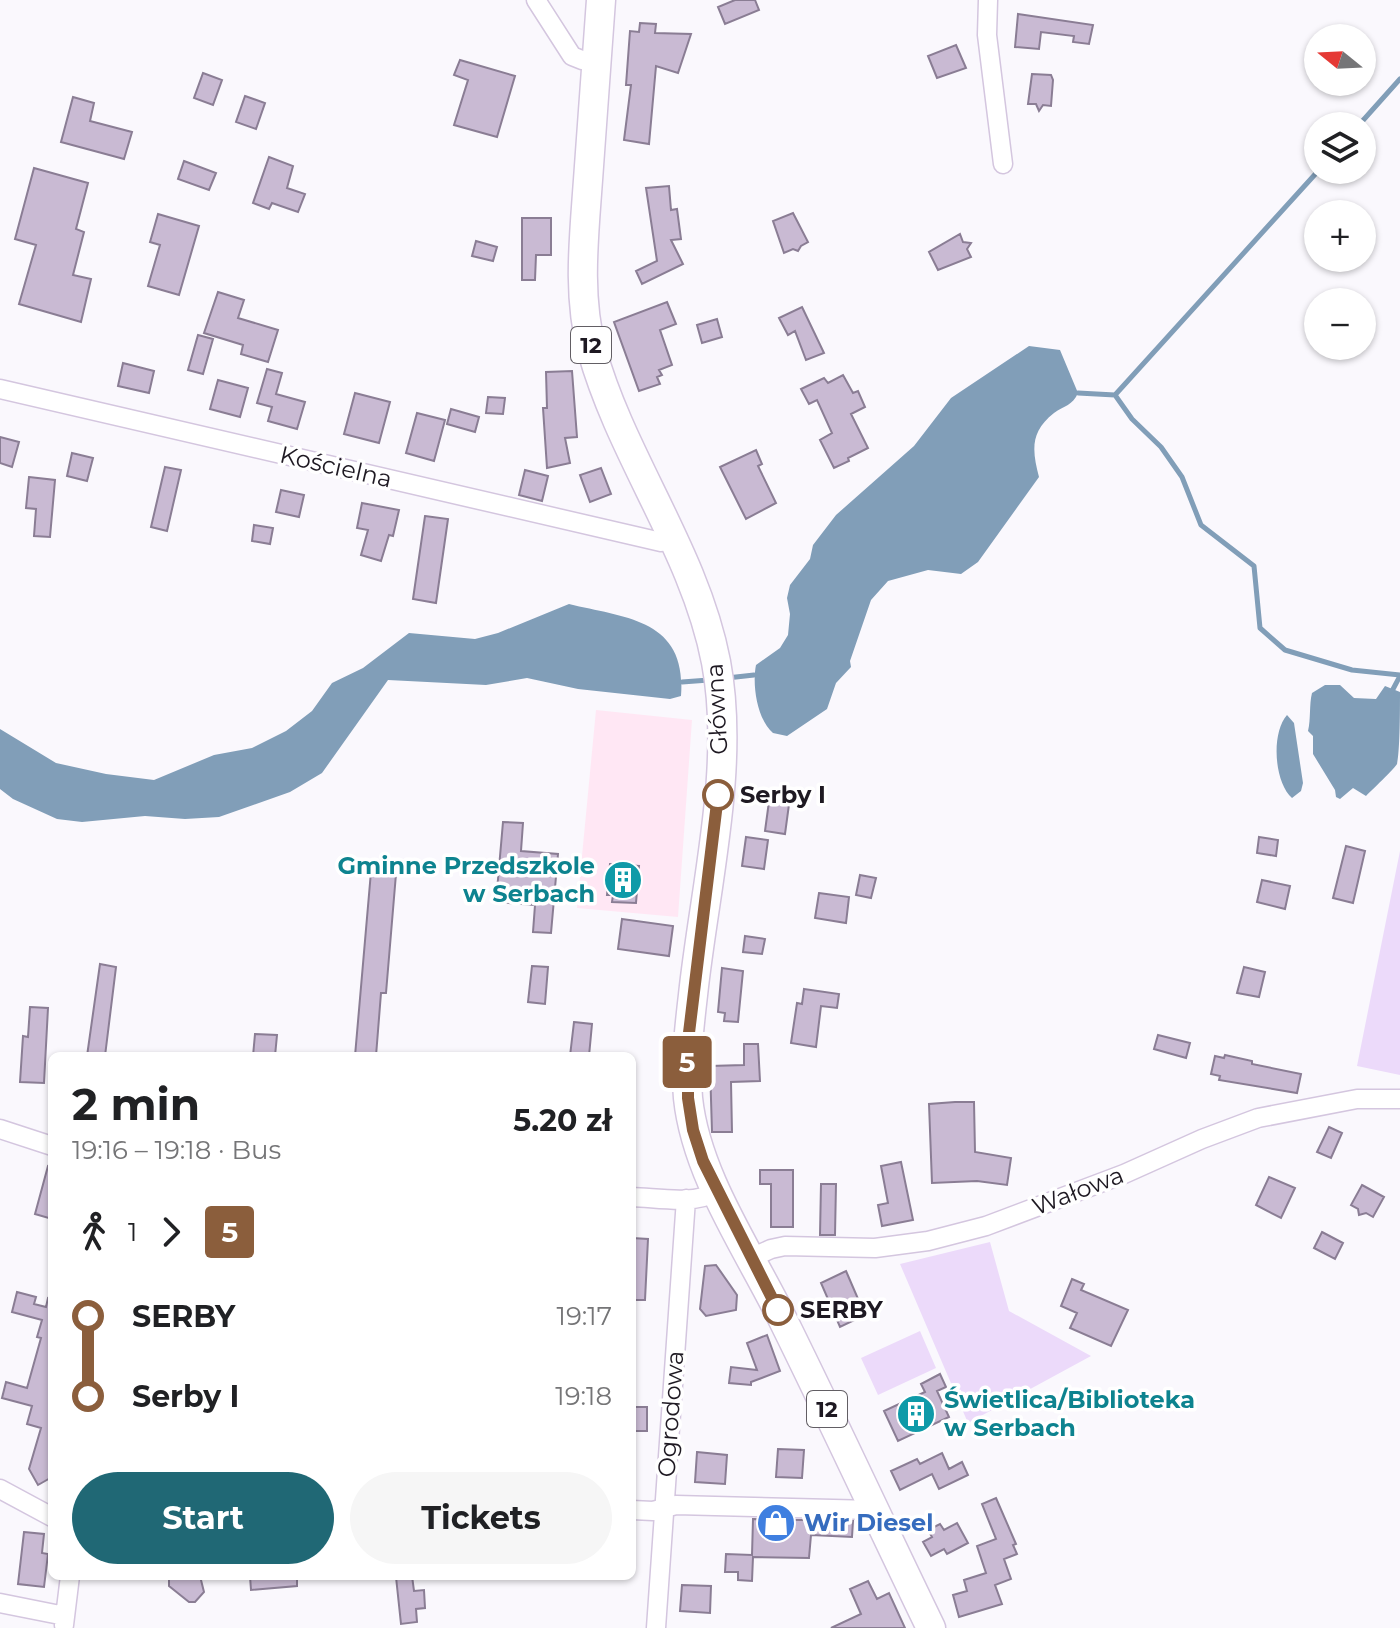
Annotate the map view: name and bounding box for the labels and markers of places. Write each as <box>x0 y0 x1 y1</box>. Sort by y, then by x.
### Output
marker: Serby I <box>703 780 733 810</box>
place label: Serby I <box>740 780 826 809</box>
place label: Gminne Przedszkole w Serbach <box>338 851 595 908</box>
building icon: Gminne Przedszkole w Serbach <box>602 859 644 901</box>
marker: SERBY <box>763 1295 793 1325</box>
place label: SERBY <box>800 1295 883 1324</box>
place label: Świetlica/Biblioteka w Serbach <box>944 1385 1195 1442</box>
building icon: Świetlica/Biblioteka w Serbach <box>895 1393 937 1435</box>
shop icon: Wir Diesel <box>755 1502 797 1544</box>
place label: Wir Diesel <box>804 1508 933 1537</box>

